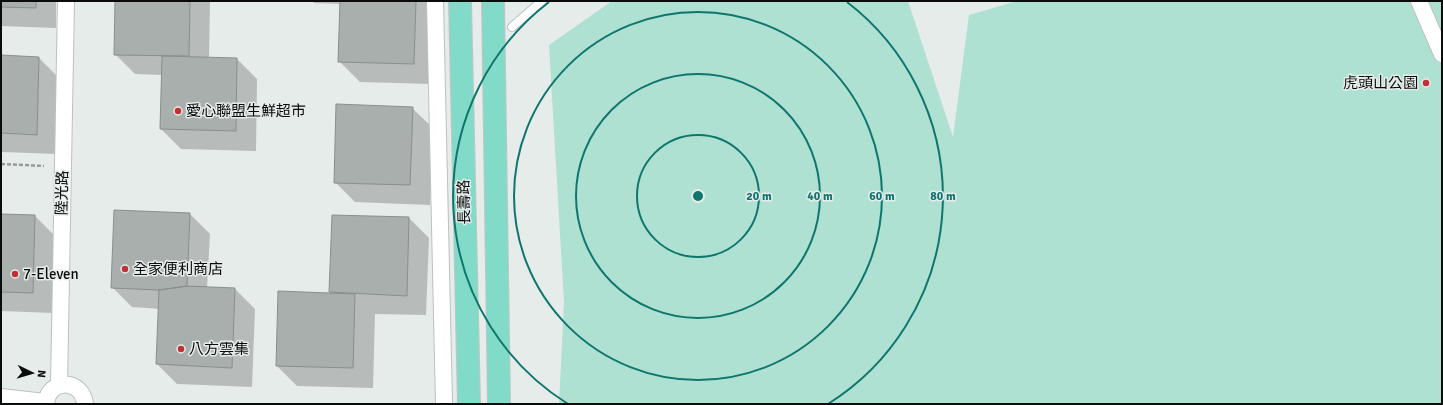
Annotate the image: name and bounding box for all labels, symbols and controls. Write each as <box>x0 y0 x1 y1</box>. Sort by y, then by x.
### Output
place label: 虎頭山公園 <box>1343 74 1418 92</box>
marker: 虎頭山公園 <box>1421 78 1431 88</box>
place label: 愛心聯盟生鮮超市 <box>186 102 306 120</box>
marker: 愛心聯盟生鮮超市 <box>173 106 183 116</box>
street label: 陸光路 <box>53 170 71 216</box>
street label: 長壽路 <box>455 179 473 225</box>
centre of rings <box>691 189 705 203</box>
text: 20 m <box>746 189 772 204</box>
text: 40 m <box>807 189 833 204</box>
text: 60 m <box>869 189 895 204</box>
text: 80 m <box>930 189 956 204</box>
place label: 全家便利商店 <box>133 260 223 278</box>
marker: 全家便利商店 <box>120 264 130 274</box>
place label: 7-Eleven <box>23 265 79 283</box>
marker: 7-Eleven <box>10 269 20 279</box>
place label: 八方雲集 <box>189 340 249 358</box>
marker: 八方雲集 <box>176 344 186 354</box>
north arrow <box>12 353 52 393</box>
text: N <box>35 369 48 378</box>

